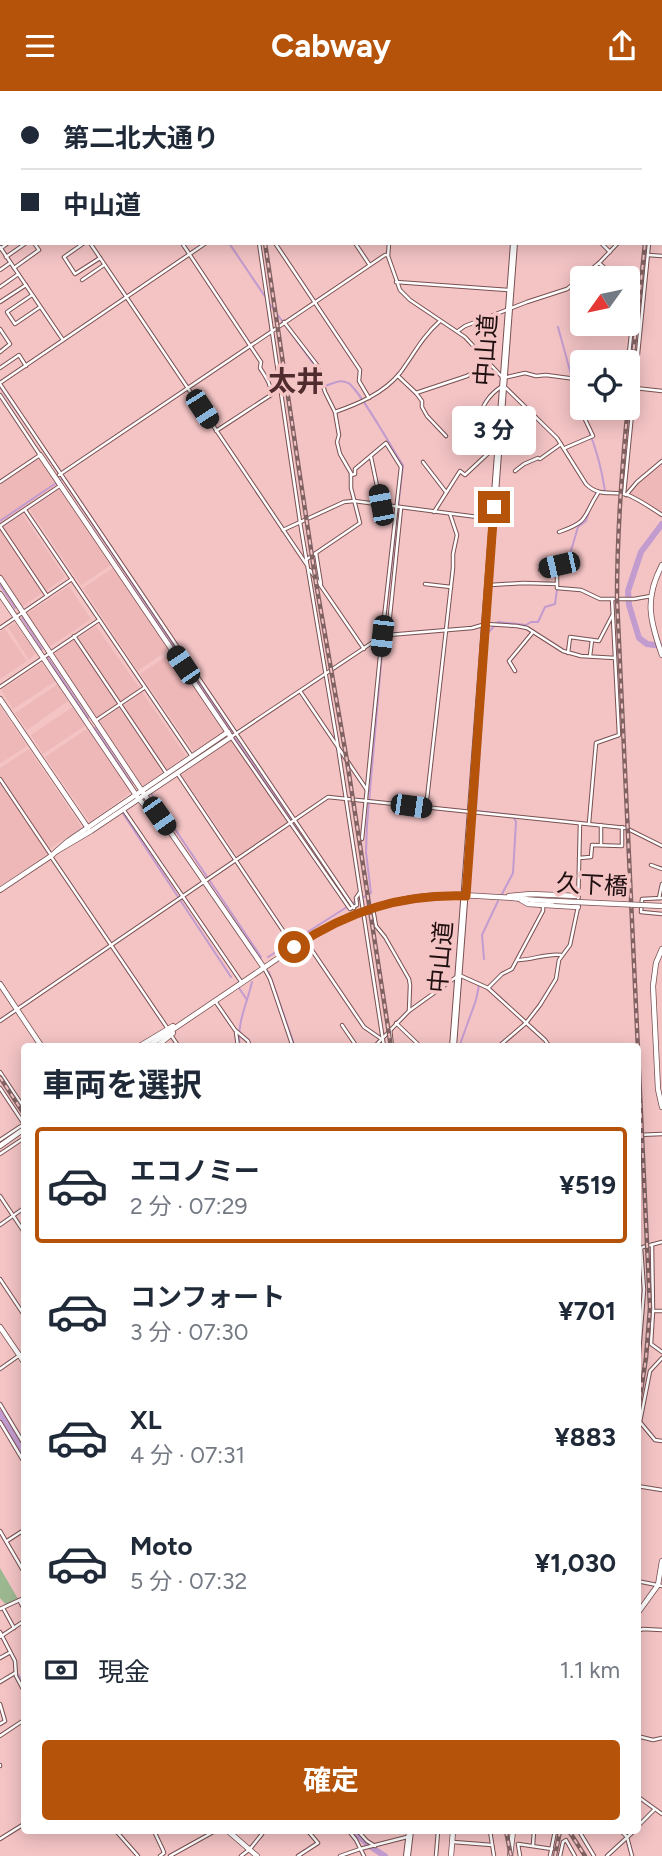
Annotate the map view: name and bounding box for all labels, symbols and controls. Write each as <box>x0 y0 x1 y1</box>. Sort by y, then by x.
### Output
icon: menu <box>21 27 59 65</box>
text: Cabway <box>271 27 391 65</box>
icon: share <box>603 27 641 65</box>
text: 第二北大通り <box>63 122 219 154</box>
text: 中山道 <box>63 189 141 221</box>
north arrow <box>570 266 640 336</box>
map controls <box>570 266 640 420</box>
street label: 中山道 <box>469 313 502 387</box>
button: locate <box>570 350 640 420</box>
district label: 太井 <box>268 364 324 398</box>
car <box>182 386 223 432</box>
callout: 3 分 <box>452 405 536 455</box>
text: 3 分 <box>473 416 515 444</box>
car <box>367 482 396 528</box>
route end <box>478 491 510 523</box>
car <box>537 550 582 580</box>
car <box>370 614 395 658</box>
car <box>163 642 204 688</box>
car <box>139 793 180 839</box>
car <box>389 793 434 819</box>
street label: 久下橋 <box>555 868 629 901</box>
street label: 中山道 <box>423 920 458 994</box>
route start <box>278 931 310 963</box>
text: 車両を選択 <box>42 1066 202 1104</box>
icon: car <box>46 1154 109 1217</box>
text: エコノミー <box>130 1155 260 1187</box>
text: ¥519 <box>559 1169 616 1201</box>
text: 2 分 · 07:29 <box>130 1192 248 1220</box>
icon: car <box>46 1280 109 1343</box>
text: コンフォート <box>130 1281 285 1313</box>
text: ¥701 <box>558 1295 616 1327</box>
text: 3 分 · 07:30 <box>130 1318 249 1346</box>
text: XL <box>130 1404 162 1436</box>
icon: car <box>46 1406 109 1469</box>
text: ¥883 <box>554 1421 616 1453</box>
text: 4 分 · 07:31 <box>130 1441 245 1469</box>
text: Moto <box>130 1530 193 1562</box>
icon: car <box>46 1532 109 1595</box>
text: ¥1,030 <box>535 1547 616 1579</box>
text: 5 分 · 07:32 <box>130 1567 247 1595</box>
icon: cash <box>42 1651 80 1689</box>
text: 現金 <box>98 1656 150 1688</box>
text: 1.1 km <box>560 1656 620 1684</box>
button: 確定 <box>42 1740 620 1820</box>

